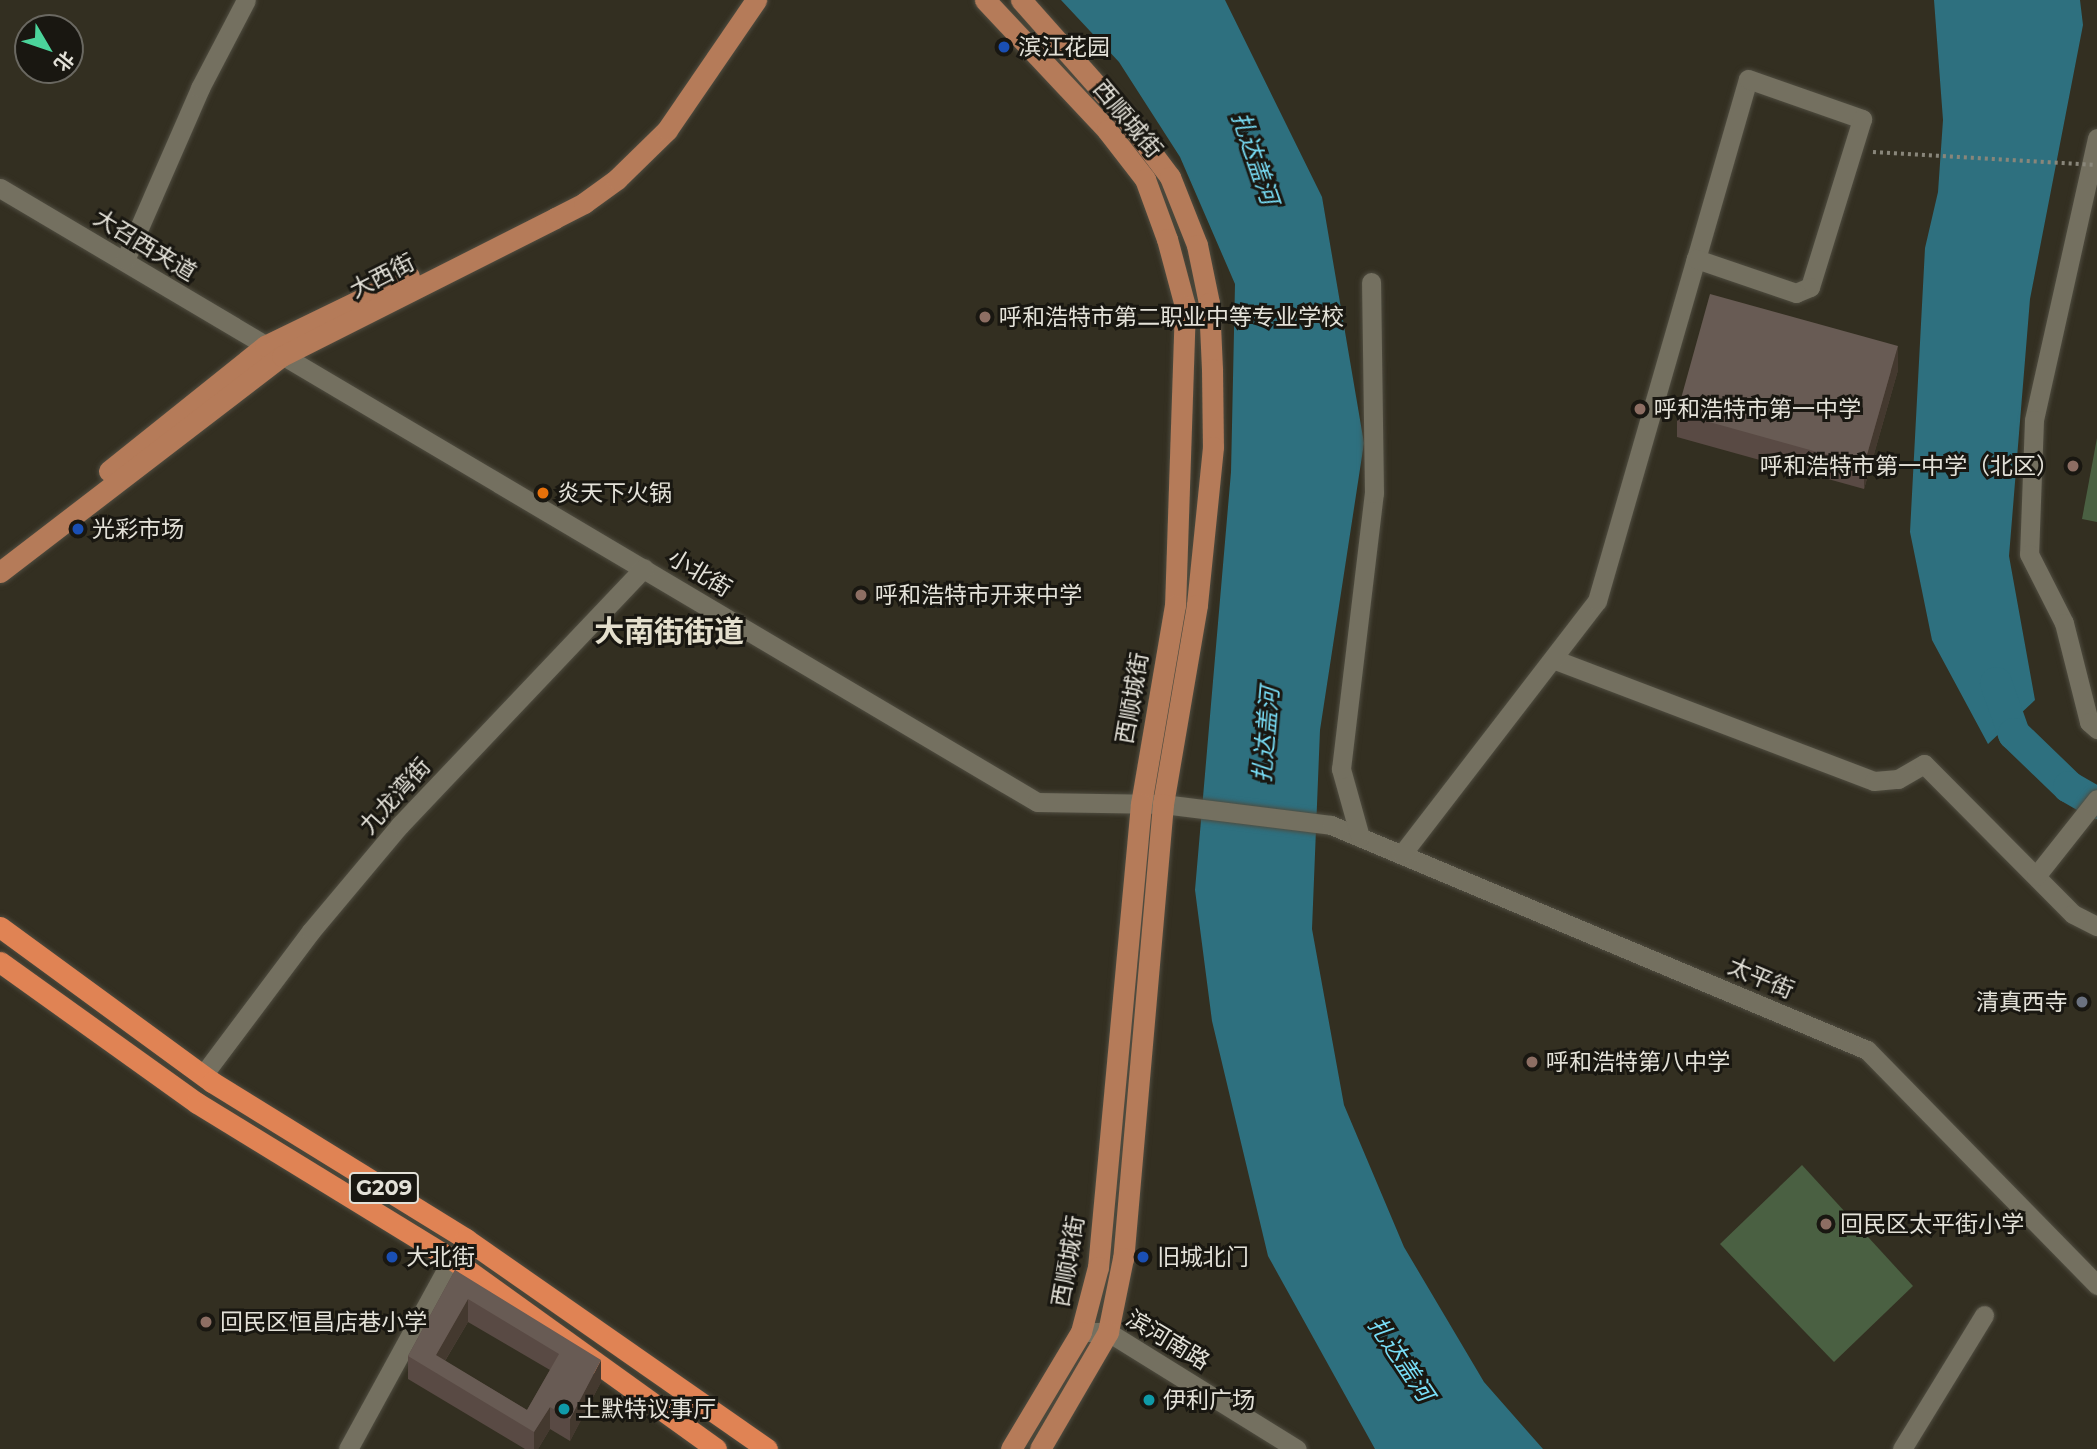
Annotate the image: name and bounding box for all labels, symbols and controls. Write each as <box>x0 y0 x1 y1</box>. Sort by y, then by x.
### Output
north arrow <box>14 14 84 84</box>
place label: 滨江花园 <box>1018 33 1110 61</box>
marker: 滨江花园 <box>996 39 1012 55</box>
text: 北 <box>49 47 79 76</box>
street label: 西顺城街 <box>1088 75 1168 163</box>
water label: 扎达盖河 <box>1226 108 1284 208</box>
street label: 大召西夹道 <box>89 204 201 286</box>
street label: 大西街 <box>345 248 419 304</box>
place label: 呼和浩特市第二职业中等专业学校 <box>999 303 1344 331</box>
marker: 呼和浩特市第二职业中等专业学校 <box>977 309 993 325</box>
place label: 呼和浩特市第一中学 <box>1654 395 1861 423</box>
marker: 呼和浩特市第一中学 <box>1632 401 1648 417</box>
place label: 呼和浩特市第一中学（北区） <box>1760 452 2059 480</box>
marker: 呼和浩特市第一中学（北区） <box>2065 458 2081 474</box>
place label: 炎天下火锅 <box>557 479 672 507</box>
marker: 炎天下火锅 <box>535 485 551 501</box>
place label: 光彩市场 <box>92 515 184 543</box>
marker: 光彩市场 <box>70 521 86 537</box>
street label: 小北街 <box>663 543 737 603</box>
place label: 呼和浩特市开来中学 <box>875 581 1082 609</box>
marker: 呼和浩特市开来中学 <box>853 587 869 603</box>
district label: 大南街街道 <box>594 614 744 650</box>
street label: 西顺城街 <box>1110 650 1154 746</box>
water label: 扎达盖河 <box>1247 686 1285 784</box>
street label: 九龙湾街 <box>354 753 436 839</box>
street label: 太平街 <box>1724 952 1798 1004</box>
place label: 清真西寺 <box>1976 988 2068 1016</box>
marker: 清真西寺 <box>2074 994 2090 1010</box>
place label: 呼和浩特第八中学 <box>1546 1048 1730 1076</box>
marker: 呼和浩特第八中学 <box>1524 1054 1540 1070</box>
road number: G209 <box>347 1170 421 1206</box>
place label: 回民区太平街小学 <box>1840 1210 2024 1238</box>
street label: 西顺城街 <box>1046 1213 1090 1309</box>
marker: 回民区太平街小学 <box>1818 1216 1834 1232</box>
place label: 大北街 <box>406 1243 475 1271</box>
place label: 旧城北门 <box>1157 1243 1249 1271</box>
marker: 大北街 <box>384 1249 400 1265</box>
marker: 旧城北门 <box>1135 1249 1151 1265</box>
street label: 滨河南路 <box>1121 1304 1215 1376</box>
place label: 回民区恒昌店巷小学 <box>220 1308 427 1336</box>
water label: 扎达盖河 <box>1362 1311 1440 1407</box>
marker: 回民区恒昌店巷小学 <box>198 1314 214 1330</box>
place label: 伊利广场 <box>1163 1386 1255 1414</box>
marker: 伊利广场 <box>1141 1392 1157 1408</box>
place label: 土默特议事厅 <box>578 1395 716 1423</box>
marker: 土默特议事厅 <box>556 1401 572 1417</box>

